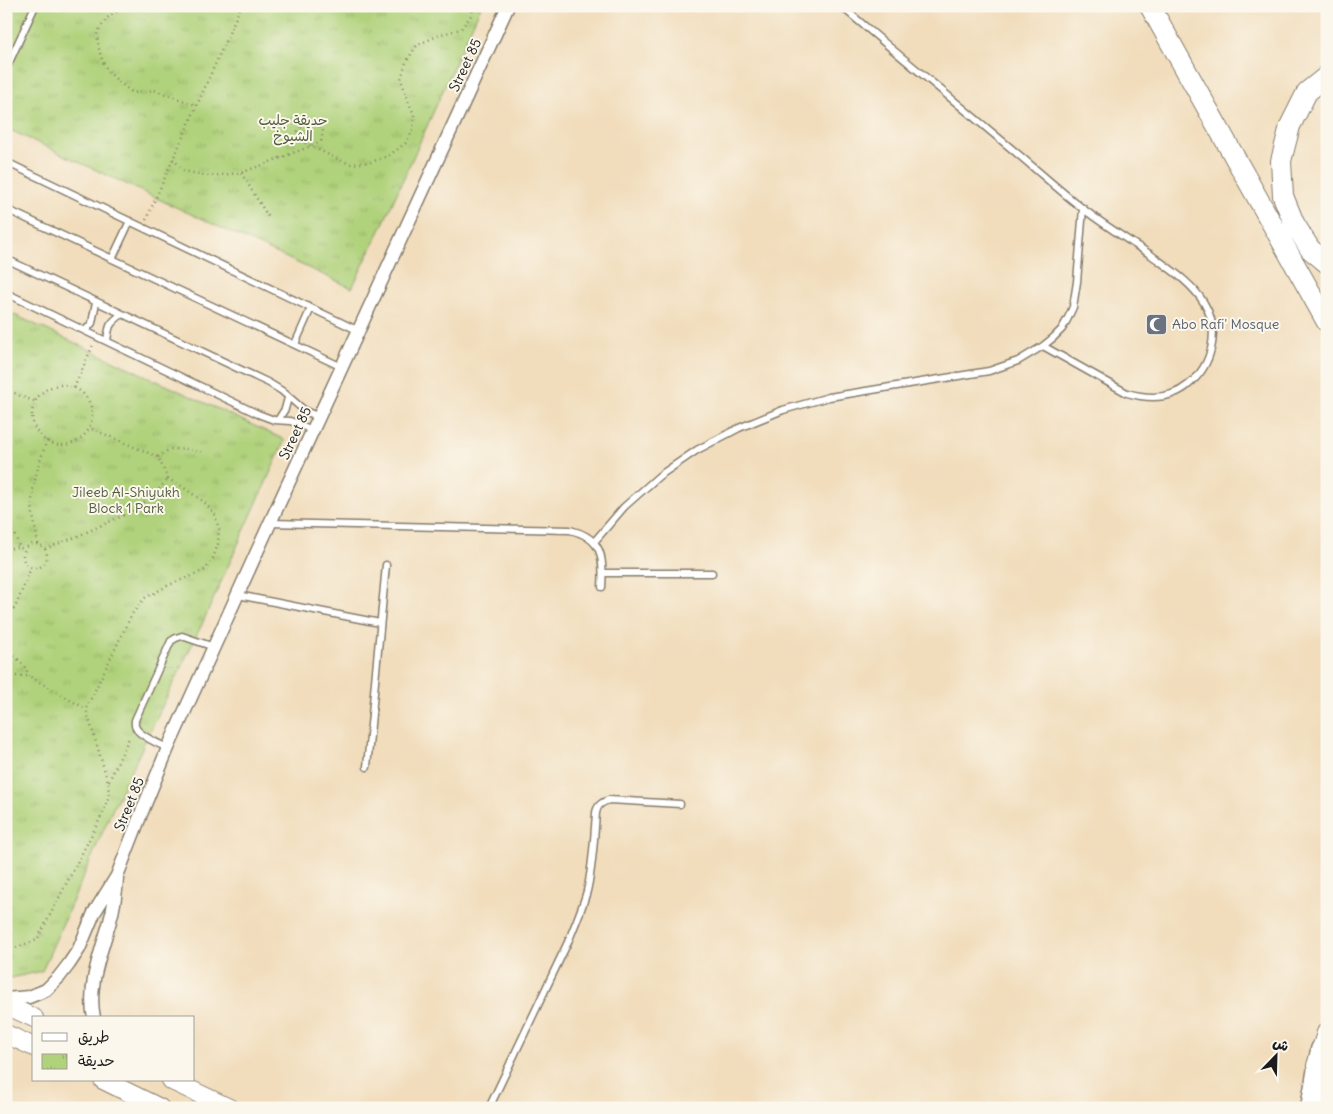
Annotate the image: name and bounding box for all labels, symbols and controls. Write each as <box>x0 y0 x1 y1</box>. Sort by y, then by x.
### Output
street label: Street 85 <box>445 35 485 95</box>
park label: حديقة جليب الشيوخ <box>258 111 328 146</box>
mosque icon: Abo Rafi' Mosque <box>1144 312 1168 336</box>
place label: Abo Rafi' Mosque <box>1172 315 1279 333</box>
street label: Street 85 <box>275 403 315 463</box>
park label: Jileeb Al-Shiyukh Block 1 Park <box>72 483 180 517</box>
street label: Street 85 <box>110 774 148 834</box>
legend <box>32 1016 195 1082</box>
text: طريق <box>78 1027 110 1046</box>
north arrow <box>1250 1032 1300 1082</box>
text: ش <box>1270 1033 1292 1055</box>
text: حديقة <box>78 1051 115 1070</box>

